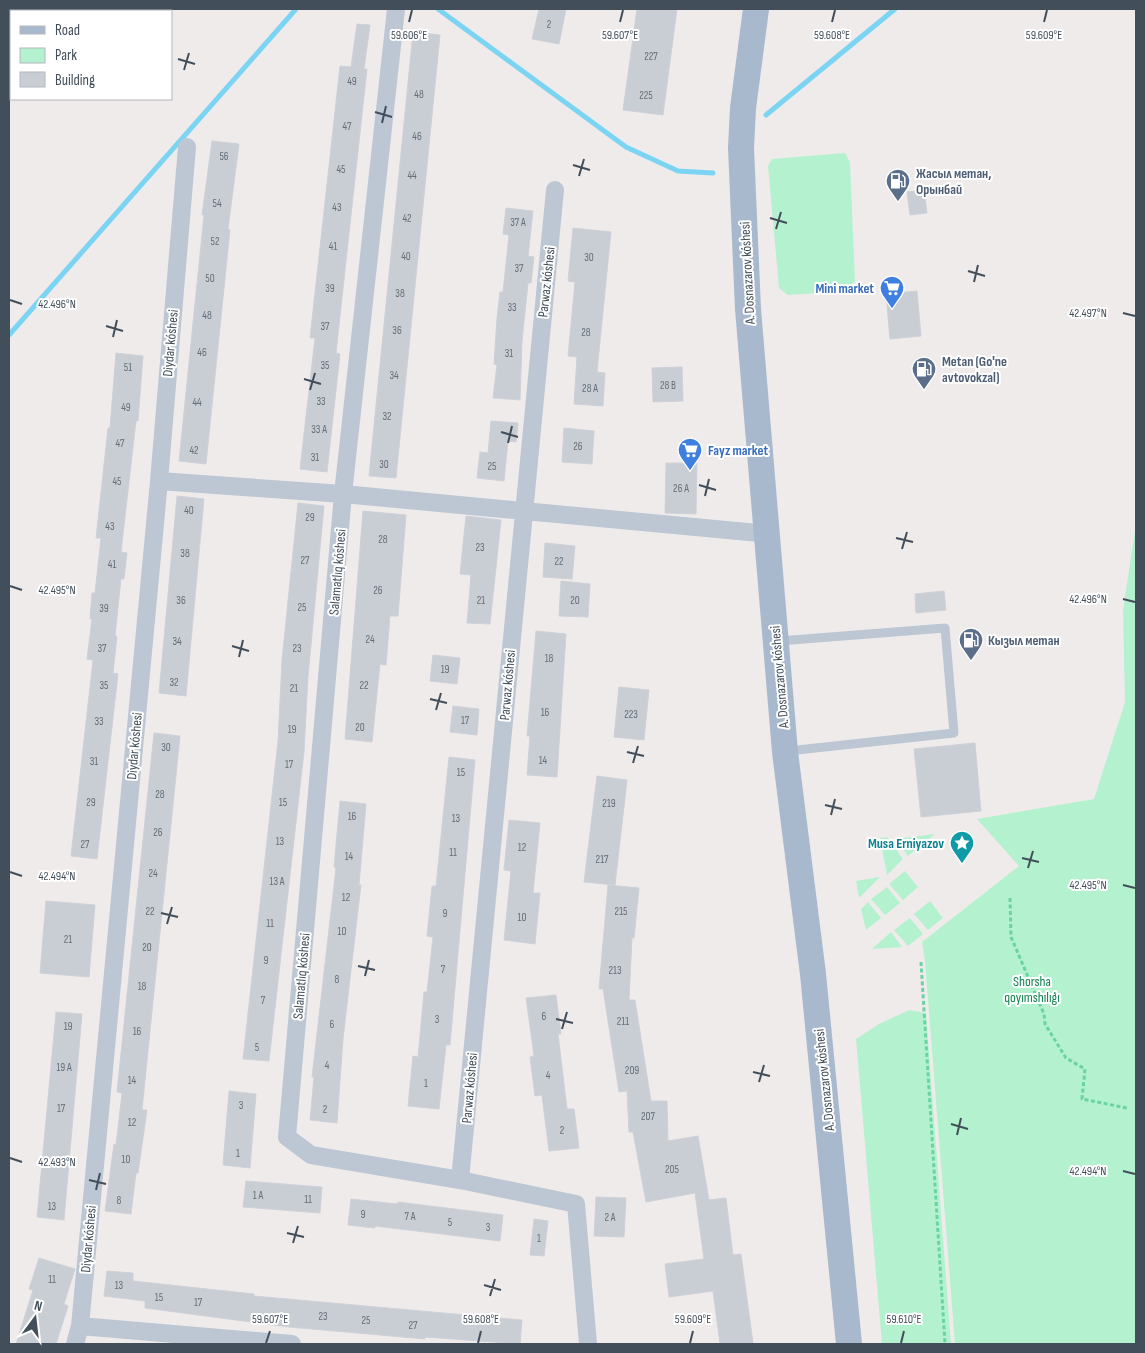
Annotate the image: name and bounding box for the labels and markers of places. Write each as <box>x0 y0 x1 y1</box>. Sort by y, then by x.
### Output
place label: Жасыл метан, Орынбай <box>916 165 992 198</box>
fuel station icon: Жасыл метан, Орынбай <box>885 168 911 202</box>
supermarket icon: Mini market <box>879 275 905 309</box>
place label: Mini market <box>815 280 874 297</box>
place label: Metan (Go'ne avtovokzal) <box>942 353 1007 386</box>
fuel station icon: Metan (Go'ne avtovokzal) <box>911 356 937 390</box>
supermarket icon: Fayz market <box>677 437 703 471</box>
place label: Fayz market <box>708 442 768 459</box>
fuel station icon: Кызыл метан <box>958 627 984 661</box>
place label: Кызыл метан <box>988 632 1060 649</box>
place icon: Musa Erniyazov <box>949 830 975 864</box>
place label: Musa Erniyazov <box>868 835 944 852</box>

